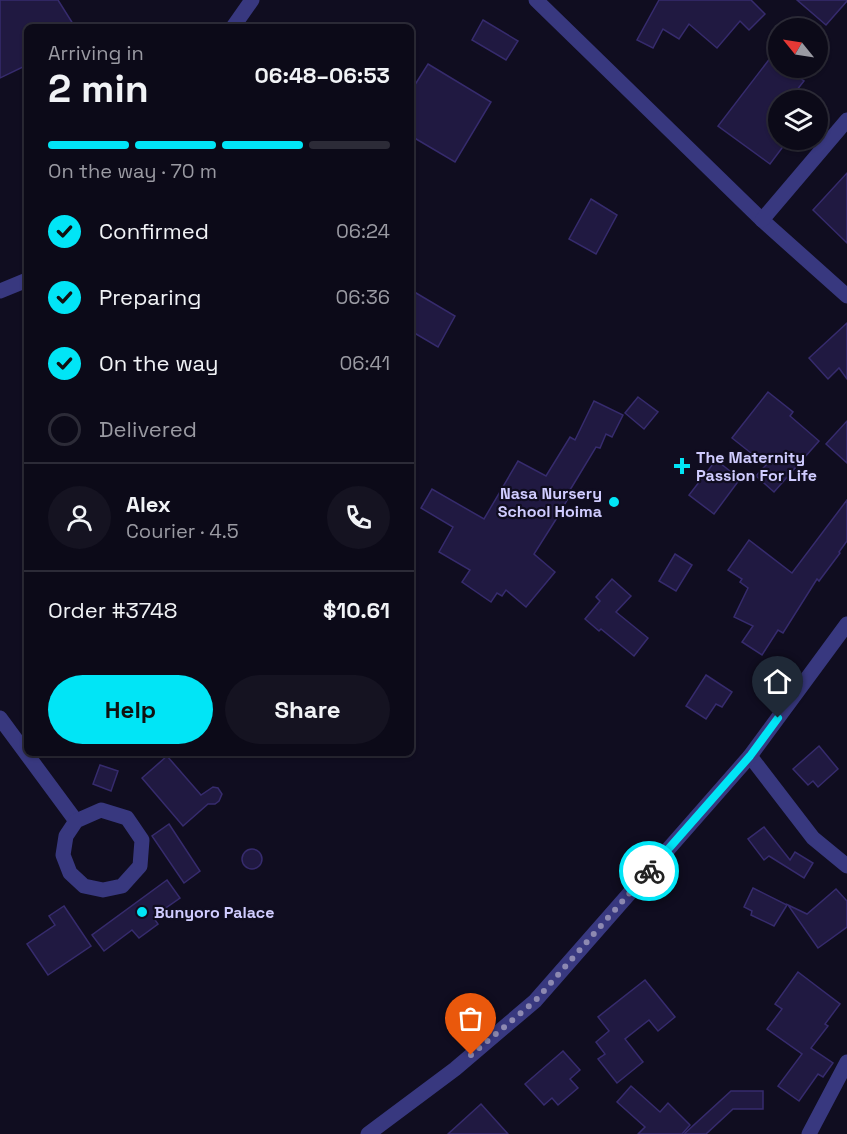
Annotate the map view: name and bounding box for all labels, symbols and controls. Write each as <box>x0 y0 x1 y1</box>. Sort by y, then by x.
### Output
north arrow <box>768 18 828 78</box>
map controls <box>768 18 828 150</box>
text: Arriving in <box>48 40 144 66</box>
text: 06:48–06:53 <box>255 61 390 89</box>
text: 2 min <box>48 64 149 113</box>
button: layers <box>768 90 828 150</box>
text: On the way · 70 m <box>48 158 217 184</box>
icon: check <box>48 215 81 248</box>
text: Confirmed <box>99 217 209 245</box>
text: 06:24 <box>336 218 390 244</box>
icon: check <box>48 281 81 314</box>
text: Preparing <box>99 283 201 311</box>
text: 06:36 <box>336 284 390 310</box>
icon: check <box>48 347 81 380</box>
text: On the way <box>99 349 218 377</box>
text: 06:41 <box>340 350 390 376</box>
text: Delivered <box>99 415 197 443</box>
place label: The Maternity Passion For Life <box>696 447 817 486</box>
marker: The Maternity Passion For Life <box>673 457 691 475</box>
place label: Nasa Nursery School Hoima <box>498 483 602 522</box>
button: person <box>48 486 111 549</box>
button: phone <box>327 486 390 549</box>
text: Alex <box>126 490 171 518</box>
marker: Nasa Nursery School Hoima <box>607 495 621 509</box>
text: Courier · 4.5 <box>126 518 239 544</box>
text: Order #3748 <box>48 596 177 624</box>
text: $10.61 <box>323 596 390 624</box>
pin <box>752 656 803 718</box>
icon: home <box>761 665 794 698</box>
button: Help <box>48 675 213 744</box>
button: Share <box>225 675 390 744</box>
courier <box>619 841 679 901</box>
icon: bike <box>633 855 666 888</box>
place label: Bunyoro Palace <box>154 902 274 923</box>
marker: Bunyoro Palace <box>135 905 149 919</box>
pin <box>445 993 496 1055</box>
icon: bag <box>454 1002 487 1035</box>

